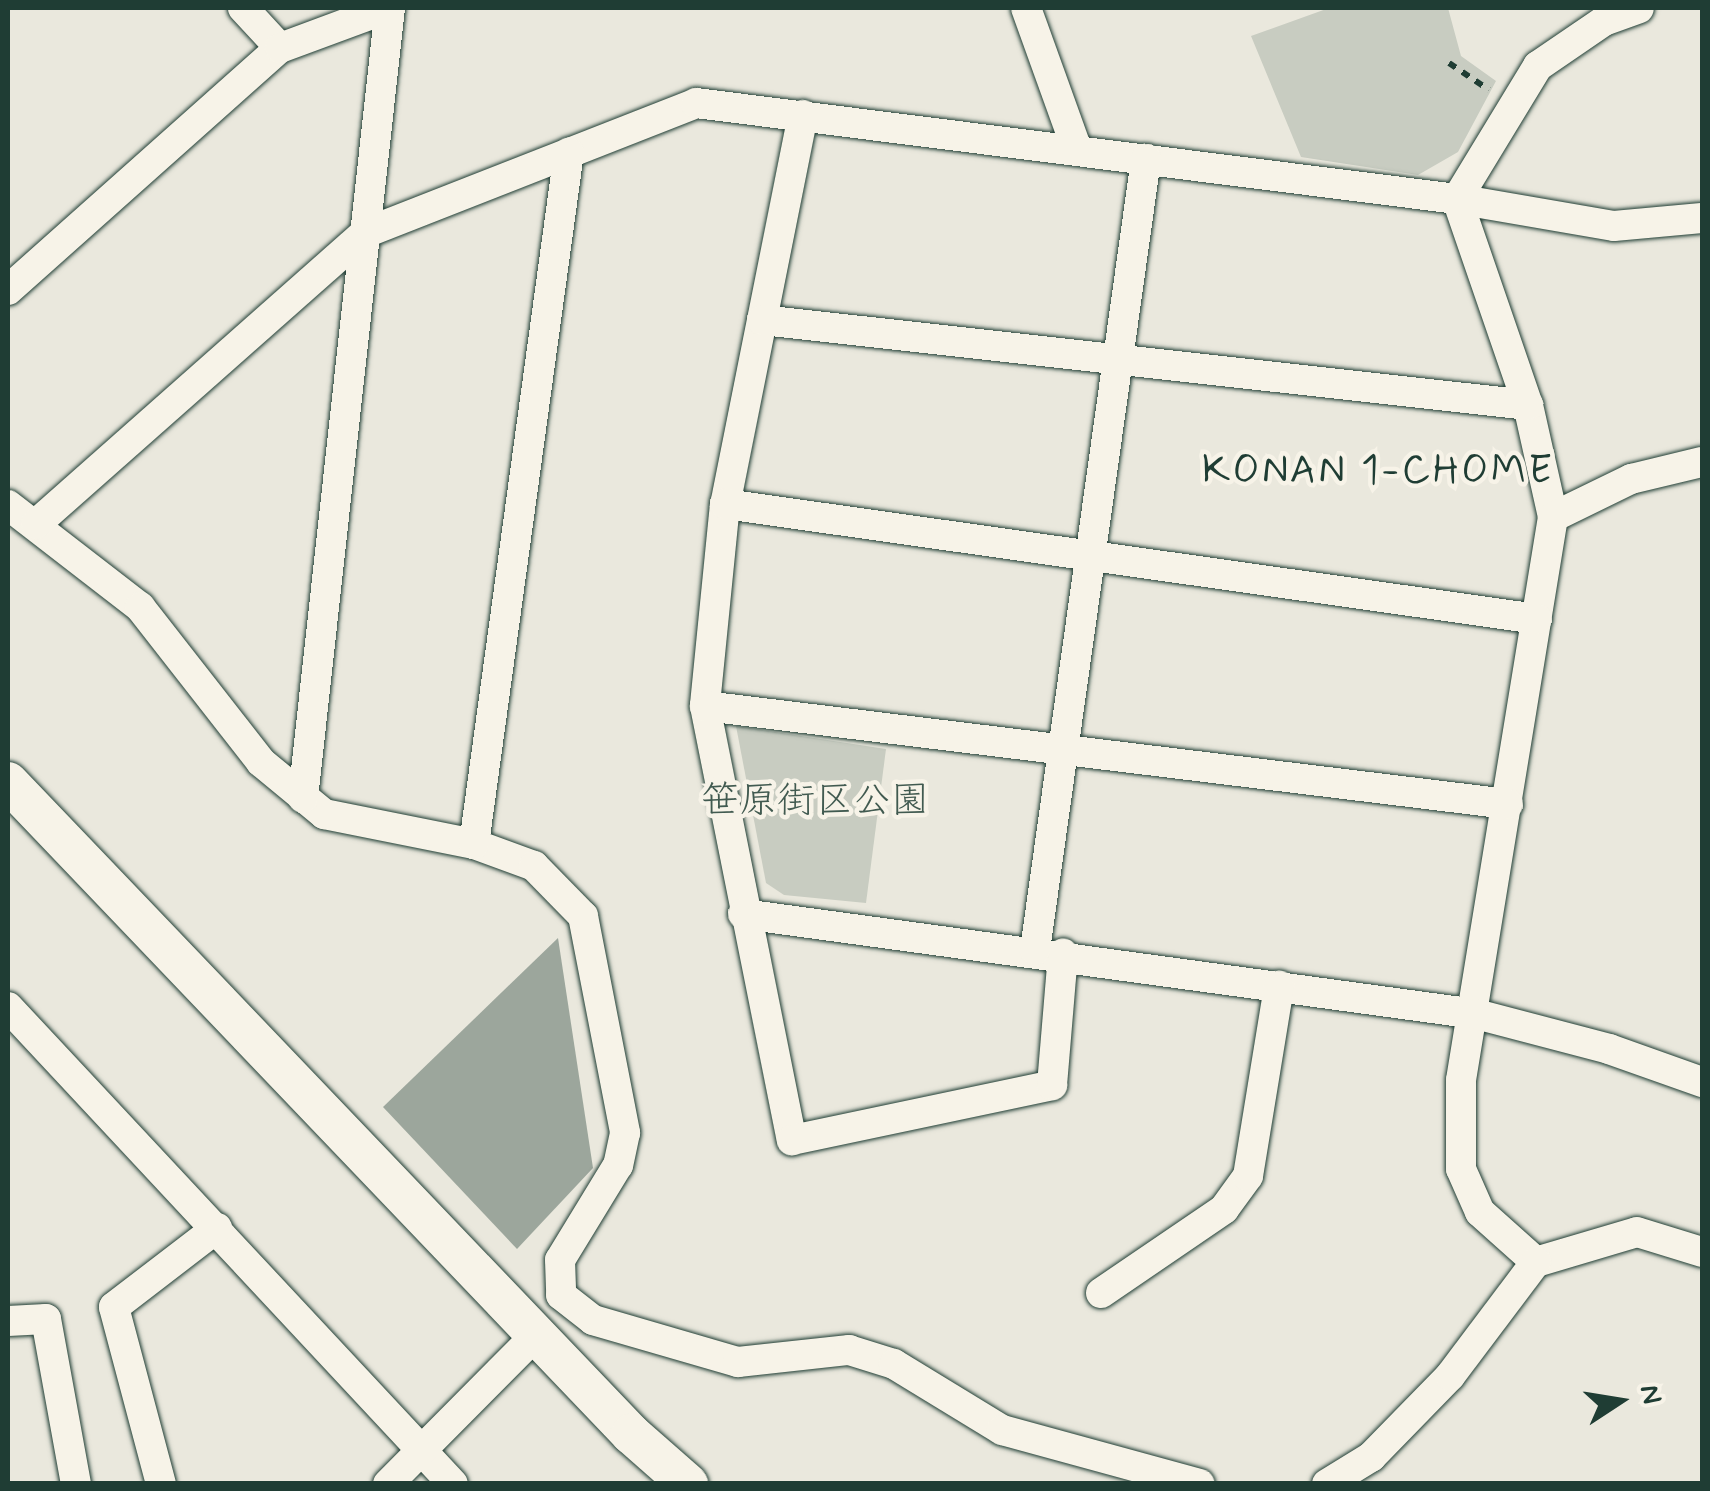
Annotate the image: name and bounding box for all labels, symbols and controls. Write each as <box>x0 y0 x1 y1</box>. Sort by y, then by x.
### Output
district label: KONAN 1-CHOME <box>1203 447 1553 495</box>
park label: 笹原街区公園 <box>701 779 929 825</box>
north arrow <box>1570 1351 1670 1451</box>
text: N <box>1630 1382 1670 1408</box>

